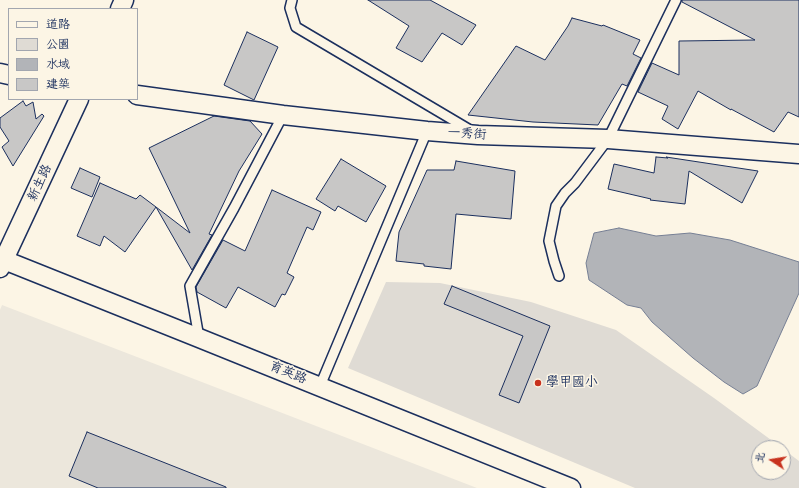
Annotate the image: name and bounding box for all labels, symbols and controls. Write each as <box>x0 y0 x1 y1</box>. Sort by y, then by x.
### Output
legend <box>8 8 138 100</box>
text: 道路 <box>46 17 70 32</box>
text: 公園 <box>46 37 70 52</box>
text: 水域 <box>46 57 70 72</box>
text: 建築 <box>46 77 70 92</box>
street label: 一秀街 <box>447 125 487 143</box>
street label: 新生路 <box>25 162 55 204</box>
street label: 育英路 <box>267 358 309 388</box>
place label: 學甲國小 <box>546 375 598 391</box>
marker: 學甲國小 <box>533 378 543 388</box>
north arrow <box>751 440 791 480</box>
text: 北 <box>752 451 767 464</box>

